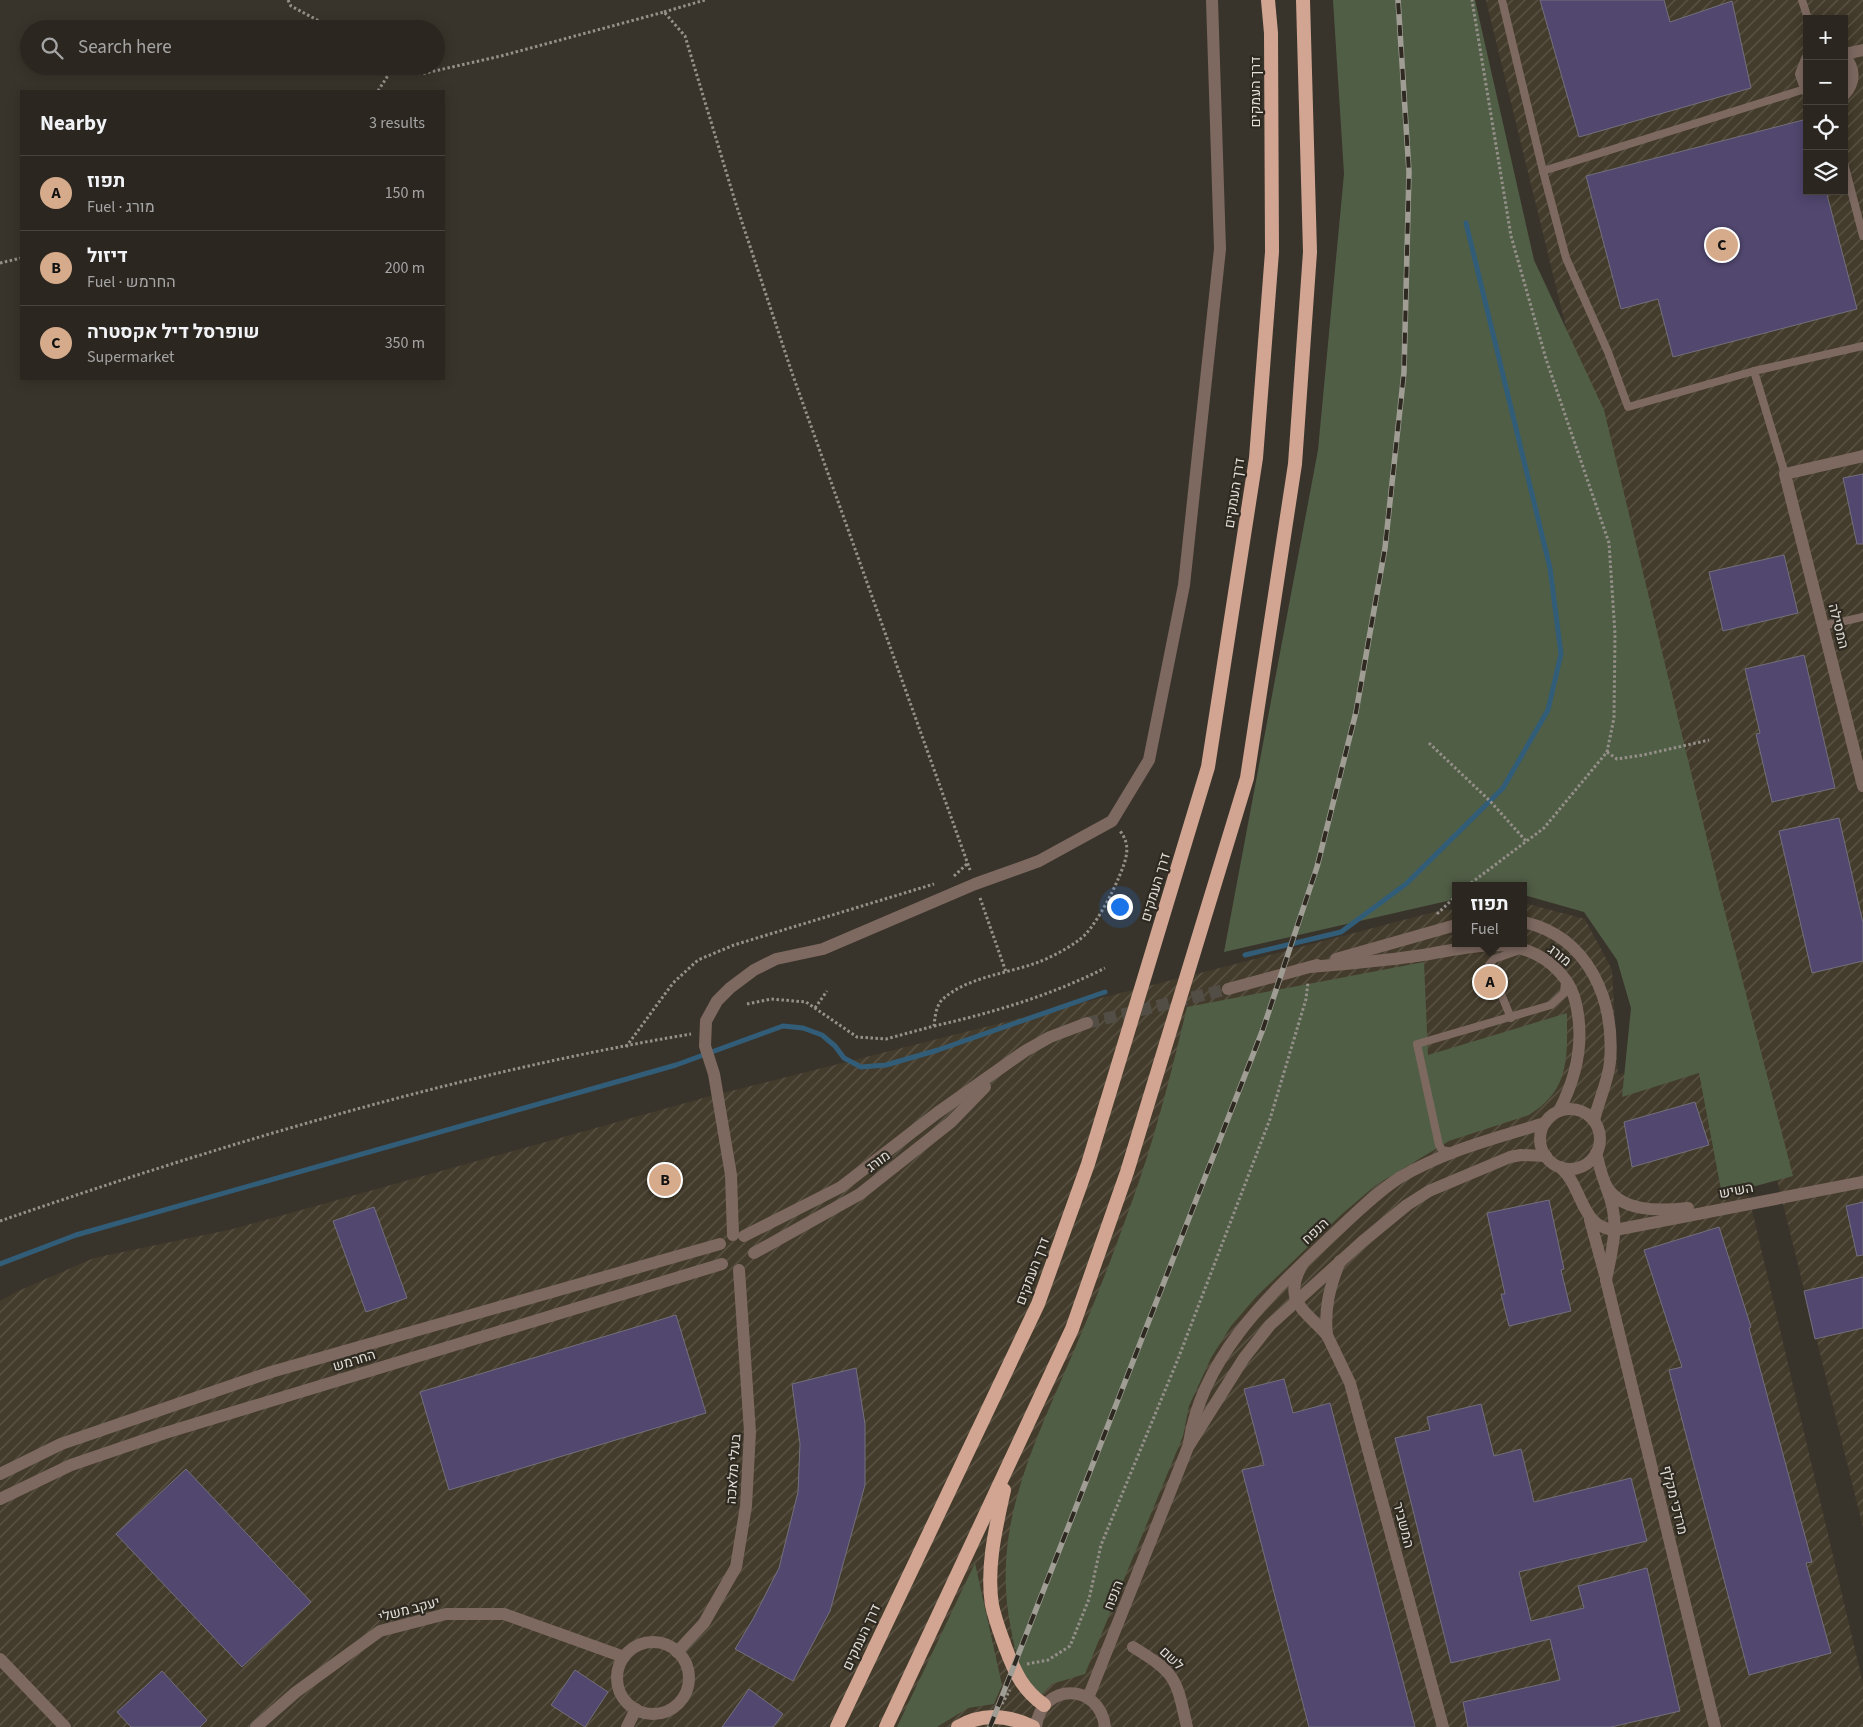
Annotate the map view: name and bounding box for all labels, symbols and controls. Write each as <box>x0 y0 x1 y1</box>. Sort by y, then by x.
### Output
map controls <box>1803 15 1848 195</box>
button: + <box>1803 15 1848 60</box>
search box <box>20 20 445 75</box>
icon: search <box>38 34 66 62</box>
text: Search here <box>78 34 172 61</box>
street label: דרך העמקים <box>1246 57 1266 127</box>
button: − <box>1803 60 1848 105</box>
button: locate <box>1803 105 1848 150</box>
text: Nearby <box>40 108 107 138</box>
text: 3 results <box>369 112 425 134</box>
button: layers <box>1803 150 1848 195</box>
text: תפוז <box>87 168 125 195</box>
text: A <box>51 182 61 204</box>
text: 150 m <box>385 182 425 204</box>
text: Fuel · מורג <box>87 196 155 218</box>
pin: C <box>1706 226 1738 264</box>
text: דיזול <box>87 243 128 270</box>
text: B <box>51 257 61 279</box>
text: 200 m <box>385 257 425 279</box>
text: Fuel · החרמש <box>87 271 176 293</box>
text: שופרסל דיל אקסטרה <box>87 319 260 346</box>
text: C <box>51 332 61 354</box>
text: 350 m <box>385 332 425 354</box>
text: Supermarket <box>87 346 174 368</box>
street label: דרך העמקים <box>1220 457 1250 530</box>
street label: המסילה <box>1823 602 1853 651</box>
street label: דרך העמקים <box>1136 850 1176 924</box>
popup <box>1452 882 1527 947</box>
text: תפוז <box>1470 891 1509 918</box>
your location <box>1107 894 1133 920</box>
text: Fuel <box>1470 918 1499 940</box>
street label: מורג <box>1543 940 1575 972</box>
pin: A <box>1474 963 1506 1001</box>
street label: מורג <box>862 1146 895 1177</box>
pin: B <box>649 1161 681 1199</box>
street label: השיש <box>1717 1178 1755 1204</box>
street label: הנפח <box>1298 1214 1334 1249</box>
street label: דרך העמקים <box>1011 1235 1055 1308</box>
street label: החרמש <box>331 1345 378 1377</box>
street label: בעלי מלאכה <box>722 1433 746 1505</box>
street label: מרדכי מקלף <box>1656 1464 1692 1537</box>
street label: המשביר <box>1387 1500 1419 1550</box>
street label: הנפח <box>1099 1578 1129 1613</box>
street label: יעקב משלי <box>376 1592 442 1628</box>
street label: דרך העמקים <box>838 1601 886 1674</box>
street label: לשם <box>1155 1642 1188 1675</box>

